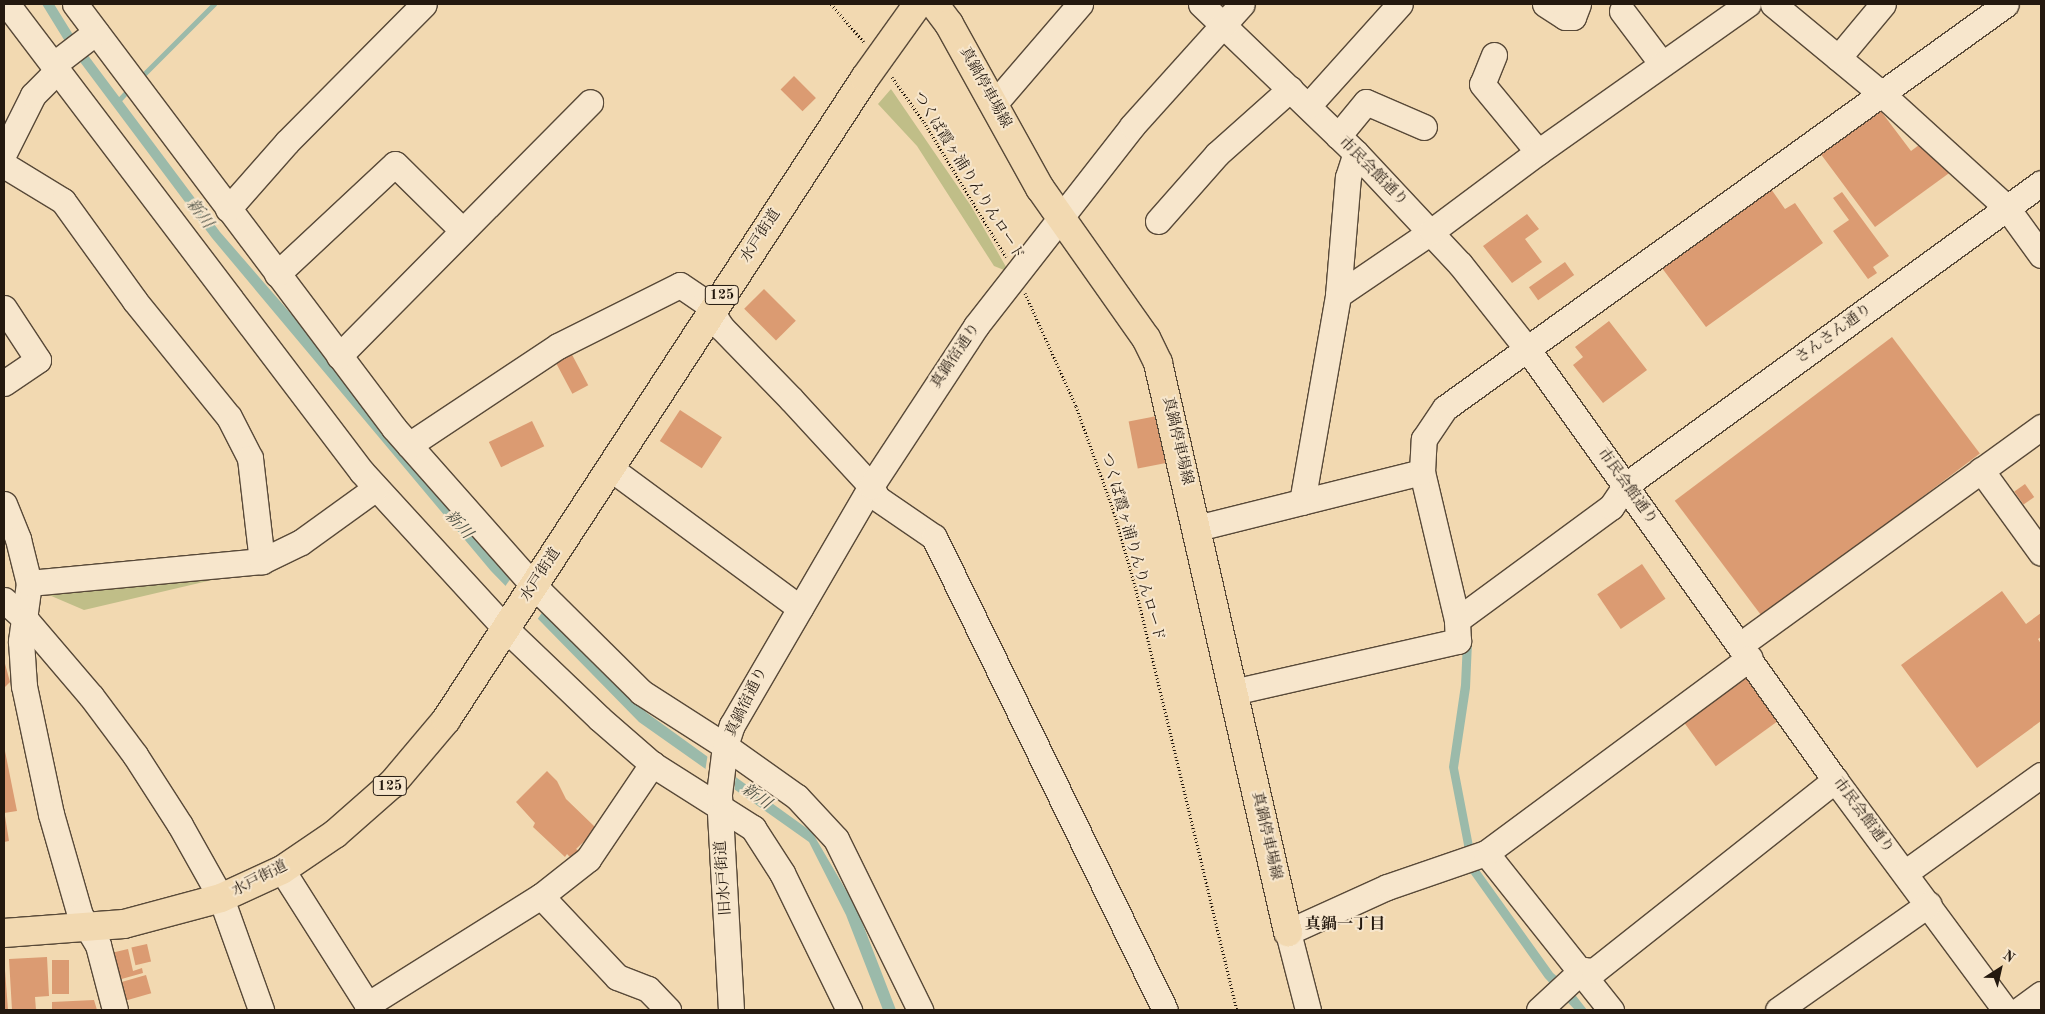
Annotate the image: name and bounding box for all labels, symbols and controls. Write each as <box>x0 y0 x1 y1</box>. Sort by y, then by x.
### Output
street label: 真鍋停車場線 <box>955 44 1015 132</box>
street label: つくば霞ヶ浦りんりんロード <box>909 89 1027 263</box>
street label: 市民会館通り <box>1335 134 1411 210</box>
water label: 新川 <box>182 195 216 233</box>
street label: 水戸街道 <box>737 206 785 266</box>
road number: 125 <box>704 284 740 306</box>
street label: さんさん通り <box>1792 300 1876 368</box>
street label: 真鍋宿通り <box>928 320 984 392</box>
street label: 真鍋停車場線 <box>1158 395 1196 487</box>
street label: 市民会館通り <box>1593 445 1661 529</box>
street label: つくば霞ヶ浦りんりんロード <box>1096 451 1168 643</box>
water label: 新川 <box>440 507 476 543</box>
street label: 水戸街道 <box>517 545 565 605</box>
street label: 真鍋宿通り <box>722 664 772 740</box>
road number: 125 <box>372 774 408 798</box>
street label: 市民会館通り <box>1829 775 1897 857</box>
water label: 新川 <box>737 780 775 814</box>
street label: 真鍋停車場線 <box>1247 790 1285 882</box>
street label: 旧水戸街道 <box>712 840 736 916</box>
street label: 水戸街道 <box>229 857 291 901</box>
district label: 真鍋一丁目 <box>1305 915 1385 935</box>
north arrow <box>1975 944 2025 994</box>
text: N <box>2000 948 2017 966</box>

